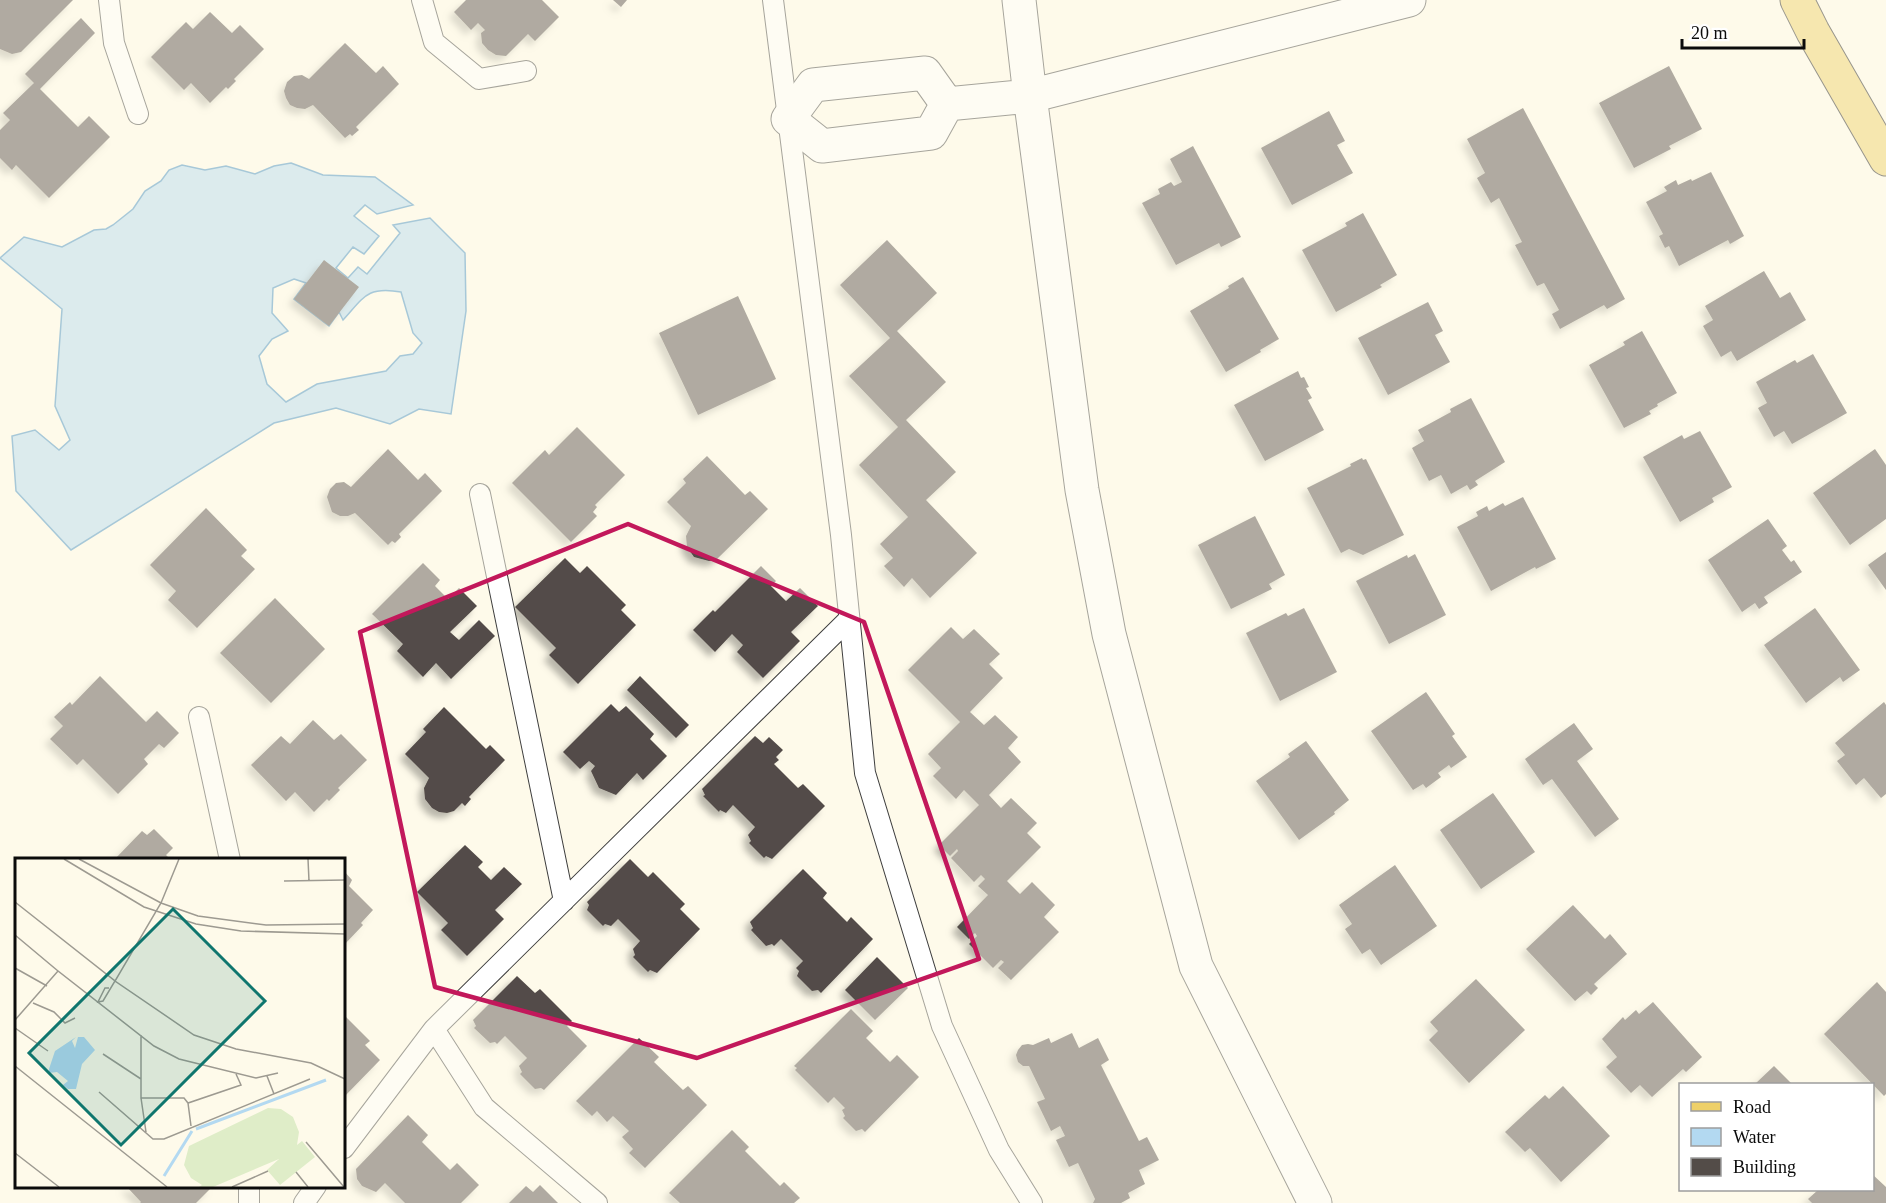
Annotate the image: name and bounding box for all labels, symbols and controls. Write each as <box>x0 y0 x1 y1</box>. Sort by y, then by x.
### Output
scale bar <box>1682 12 1804 50</box>
text: 20 m <box>1691 23 1728 43</box>
inset map <box>15 858 345 1188</box>
legend <box>1679 1083 1874 1191</box>
text: Road <box>1733 1097 1771 1117</box>
text: Water <box>1733 1127 1776 1147</box>
text: Building <box>1733 1157 1796 1177</box>

